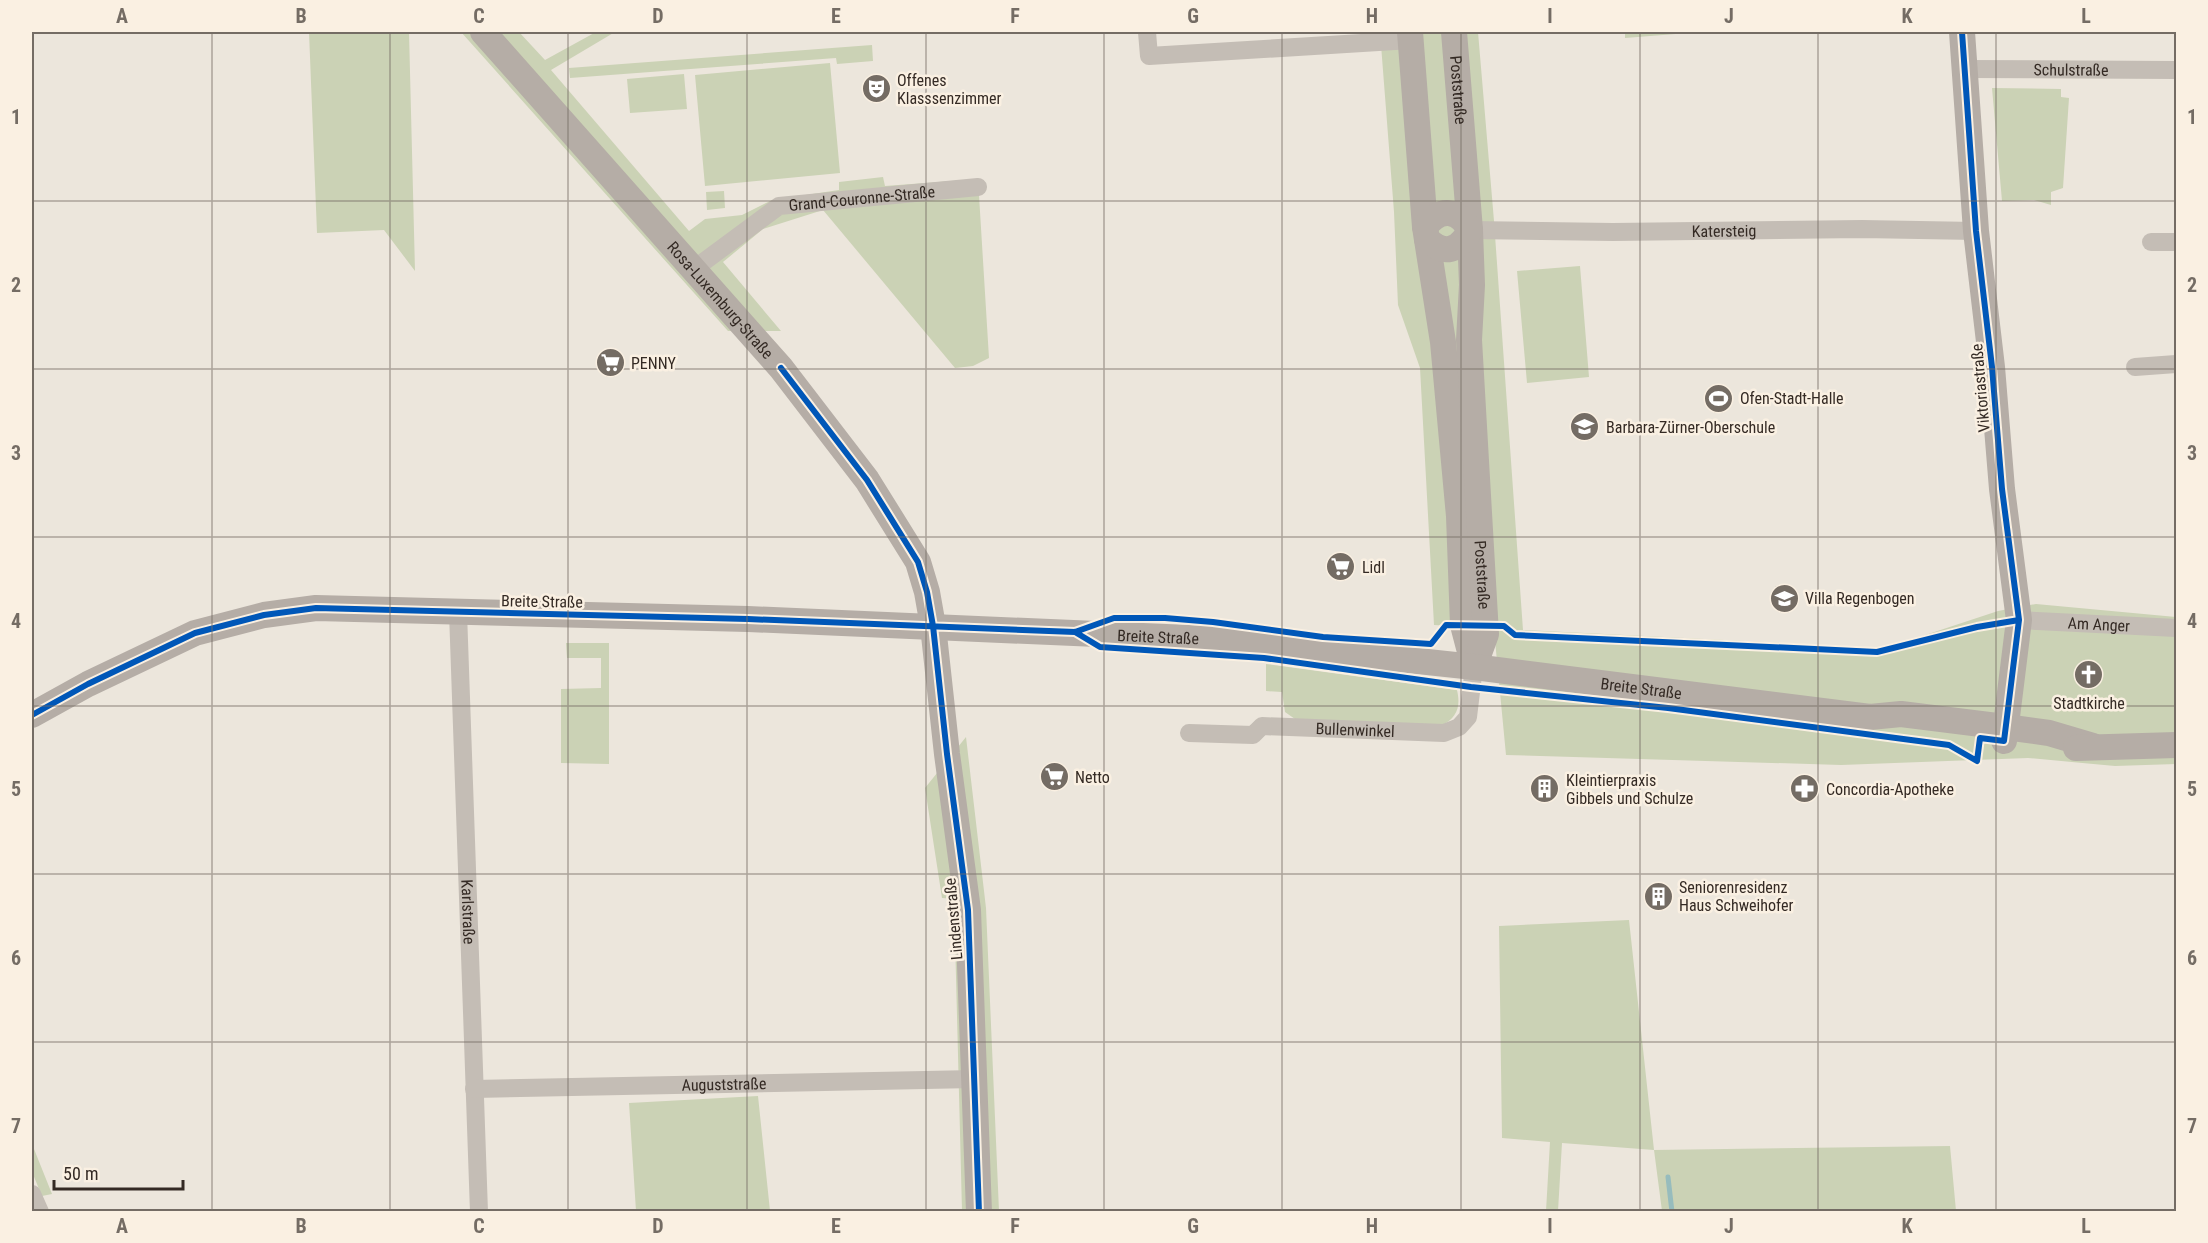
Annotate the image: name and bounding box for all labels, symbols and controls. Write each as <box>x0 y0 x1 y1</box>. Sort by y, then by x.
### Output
text: A <box>116 4 128 28</box>
text: B <box>295 4 307 28</box>
text: C <box>473 4 485 28</box>
text: D <box>652 4 664 28</box>
text: E <box>831 4 841 28</box>
text: F <box>1010 4 1020 28</box>
text: G <box>1187 4 1199 28</box>
text: H <box>1366 4 1378 28</box>
text: I <box>1547 4 1553 28</box>
text: J <box>1724 4 1734 28</box>
text: K <box>1901 4 1913 28</box>
text: L <box>2081 4 2091 28</box>
street label: Poststraße <box>1446 55 1470 125</box>
street label: Schulstraße <box>2033 60 2109 80</box>
place label: Offenes Klasssenzimmer <box>897 71 1001 108</box>
theatre icon: Offenes Klasssenzimmer <box>860 73 892 105</box>
text: 1 <box>11 105 21 129</box>
text: 1 <box>2187 105 2197 129</box>
street label: Grand-Couronne-Straße <box>788 182 936 215</box>
street label: Katersteig <box>1692 221 1756 241</box>
street label: Rosa-Luxemburg-Straße <box>663 238 777 363</box>
text: 2 <box>11 273 21 297</box>
text: 2 <box>2187 273 2197 297</box>
street label: Viktoriastraße <box>1967 343 1994 433</box>
supermarket icon: PENNY <box>594 347 626 379</box>
place label: PENNY <box>631 354 676 373</box>
sports icon: Ofen-Stadt-Halle <box>1703 382 1735 414</box>
place label: Ofen-Stadt-Halle <box>1740 389 1843 408</box>
school or university icon: Barbara-Zürner-Oberschule <box>1569 411 1601 443</box>
place label: Barbara-Zürner-Oberschule <box>1606 418 1775 437</box>
text: 3 <box>11 441 21 465</box>
text: 3 <box>2187 441 2197 465</box>
street label: Poststraße <box>1471 540 1494 610</box>
supermarket icon: Lidl <box>1325 551 1357 583</box>
place label: Lidl <box>1362 558 1385 577</box>
school or university icon: Villa Regenbogen <box>1768 582 1800 614</box>
place label: Villa Regenbogen <box>1805 589 1915 608</box>
street label: Breite Straße <box>501 591 583 612</box>
text: 4 <box>11 609 21 633</box>
text: 4 <box>2187 609 2197 633</box>
street label: Am Anger <box>2067 614 2131 636</box>
street label: Breite Straße <box>1117 626 1199 648</box>
church icon: Stadtkirche <box>2073 659 2105 691</box>
street label: Breite Straße <box>1600 674 1683 703</box>
place label: Stadtkirche <box>2053 694 2125 713</box>
street label: Bullenwinkel <box>1315 719 1395 741</box>
supermarket icon: Netto <box>1038 761 1070 793</box>
place label: Netto <box>1075 768 1110 787</box>
place label: Kleintierpraxis Gibbels und Schulze <box>1566 771 1693 808</box>
building icon: Kleintierpraxis Gibbels und Schulze <box>1529 773 1561 805</box>
pharmacy icon: Concordia-Apotheke <box>1789 773 1821 805</box>
text: 5 <box>11 777 21 801</box>
text: 5 <box>2187 777 2197 801</box>
place label: Concordia-Apotheke <box>1826 780 1954 799</box>
street label: Lindenstraße <box>940 877 967 961</box>
place label: Seniorenresidenz Haus Schweihofer <box>1679 878 1793 915</box>
street label: Karlstraße <box>457 879 479 945</box>
building icon: Seniorenresidenz Haus Schweihofer <box>1642 880 1674 912</box>
text: 6 <box>11 946 21 970</box>
text: 6 <box>2187 946 2197 970</box>
street label: Auguststraße <box>681 1074 766 1095</box>
text: 7 <box>11 1114 21 1138</box>
text: 7 <box>2187 1114 2197 1138</box>
scale bar <box>54 1153 183 1191</box>
text: 50 m <box>63 1163 98 1184</box>
text: A <box>116 1214 128 1238</box>
text: B <box>295 1214 307 1238</box>
text: C <box>473 1214 485 1238</box>
text: D <box>652 1214 664 1238</box>
text: E <box>831 1214 841 1238</box>
text: F <box>1010 1214 1020 1238</box>
text: G <box>1187 1214 1199 1238</box>
text: H <box>1366 1214 1378 1238</box>
text: I <box>1547 1214 1553 1238</box>
text: J <box>1724 1214 1734 1238</box>
text: K <box>1901 1214 1913 1238</box>
text: L <box>2081 1214 2091 1238</box>

